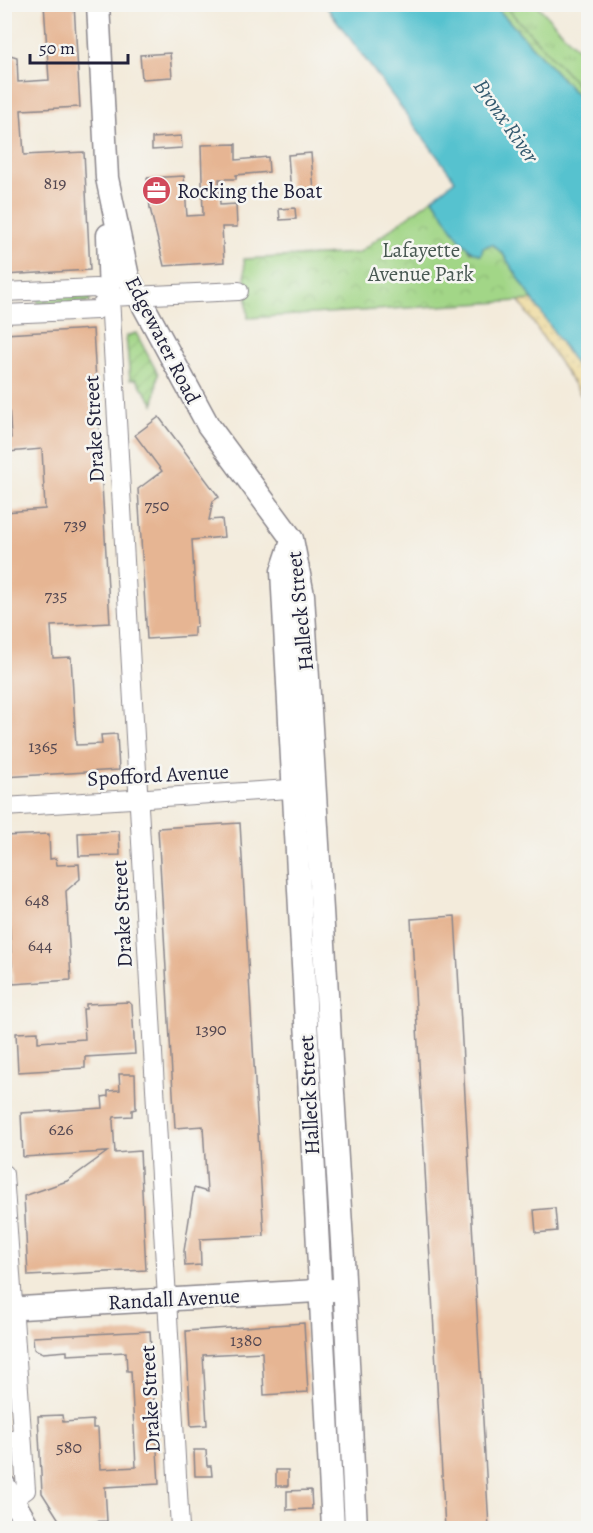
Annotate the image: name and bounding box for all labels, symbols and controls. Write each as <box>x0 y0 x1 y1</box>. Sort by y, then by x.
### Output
scale bar <box>30 27 128 65</box>
text: 50 m <box>39 36 75 60</box>
water label: Bronx River <box>466 73 547 170</box>
house number: 819 <box>43 171 67 195</box>
office icon: Rocking the Boat <box>140 175 172 207</box>
place label: Rocking the Boat <box>177 177 322 205</box>
park label: Lafayette Avenue Park <box>367 236 475 288</box>
street label: Edgewater Road <box>119 271 207 409</box>
street label: Drake Street <box>77 374 111 483</box>
house number: 750 <box>145 493 169 517</box>
house number: 739 <box>63 512 87 536</box>
street label: Halleck Street <box>280 550 320 672</box>
house number: 735 <box>45 583 67 607</box>
house number: 1365 <box>28 734 58 758</box>
street label: Spofford Avenue <box>86 757 230 793</box>
street label: Drake Street <box>105 859 139 968</box>
house number: 648 <box>24 888 50 912</box>
house number: 644 <box>28 933 52 957</box>
house number: 1390 <box>195 1017 227 1041</box>
street label: Halleck Street <box>292 1034 326 1156</box>
house number: 626 <box>48 1117 74 1141</box>
street label: Randall Avenue <box>107 1282 241 1316</box>
house number: 1380 <box>230 1328 262 1352</box>
street label: Drake Street <box>133 1344 167 1453</box>
house number: 580 <box>56 1435 82 1459</box>

